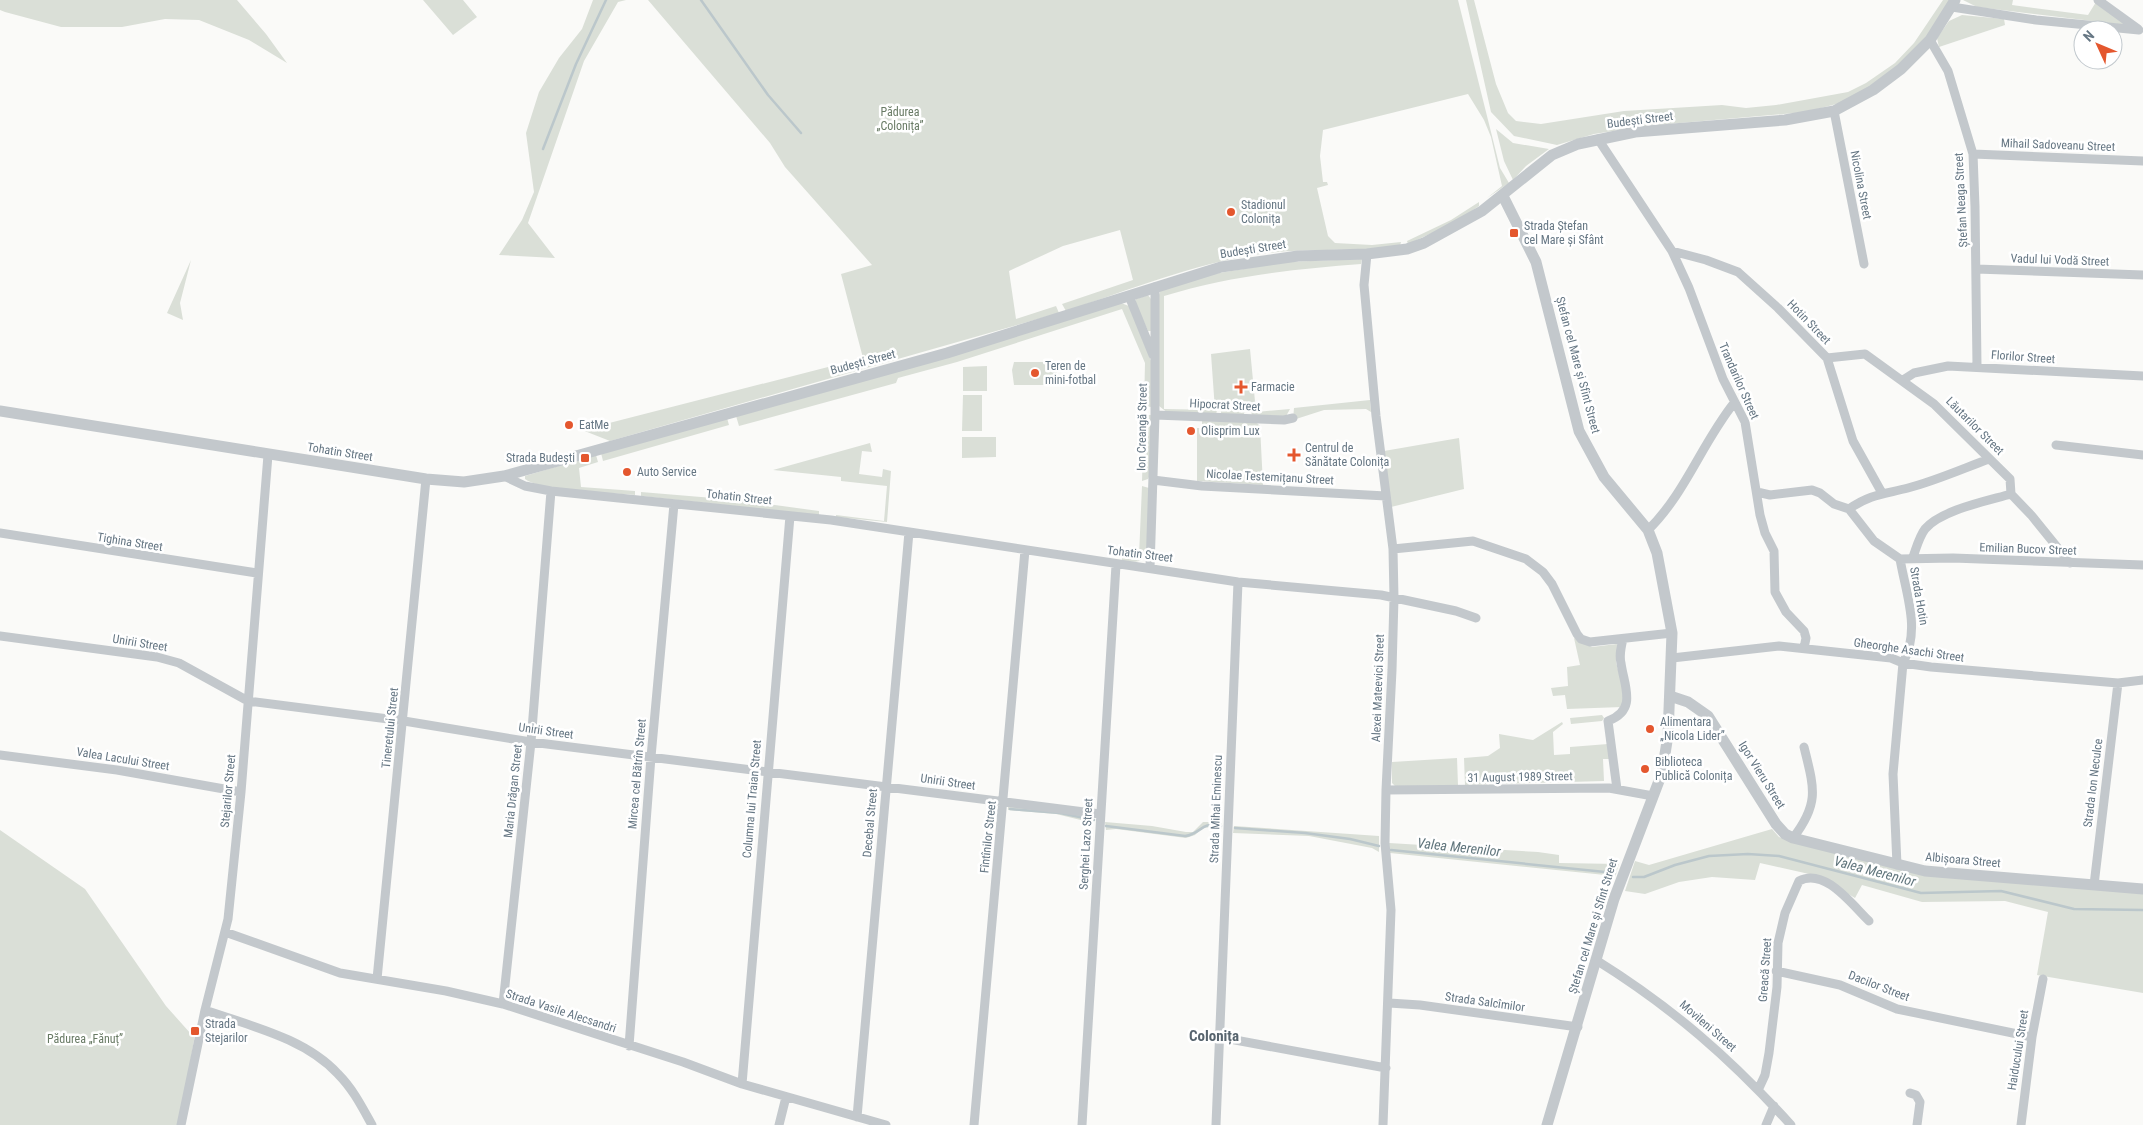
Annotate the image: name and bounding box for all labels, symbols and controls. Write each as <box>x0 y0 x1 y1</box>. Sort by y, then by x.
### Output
north arrow <box>2073 20 2123 70</box>
text: N <box>2080 27 2097 45</box>
park label: Pădurea „Colonița” <box>876 105 924 134</box>
street label: Budești Street <box>1606 109 1674 132</box>
street label: Mihail Sadoveanu Street <box>2001 136 2116 154</box>
street label: Nicolina Street <box>1847 149 1875 221</box>
street label: Ștefan Neaga Street <box>1952 152 1971 248</box>
place label: Stadionul Colonița <box>1241 198 1286 227</box>
marker: Stadionul Colonița <box>1225 206 1237 218</box>
place label: Strada Ștefan cel Mare și Sfânt <box>1524 219 1604 248</box>
marker: Strada Ștefan cel Mare și Sfânt <box>1508 227 1520 239</box>
street label: Budești Street <box>1219 237 1288 262</box>
street label: Vadul lui Vodă Street <box>2010 251 2110 269</box>
street label: Ștefan cel Mare și Sfînt Street <box>1552 295 1603 436</box>
street label: Hotin Street <box>1784 297 1834 347</box>
street label: Trandarilor Street <box>1716 341 1762 422</box>
street label: Budești Street <box>829 347 898 378</box>
street label: Florilor Street <box>1990 348 2056 366</box>
place label: Teren de mini-fotbal <box>1045 359 1096 387</box>
marker: Teren de mini-fotbal <box>1029 367 1041 379</box>
place label: Farmacie <box>1251 380 1295 394</box>
marker: Farmacie <box>1235 381 1247 393</box>
street label: Ion Creangă Street <box>1134 383 1150 471</box>
street label: Lăutarilor Street <box>1943 394 2007 458</box>
street label: Hipocrat Street <box>1189 396 1261 414</box>
place label: EatMe <box>579 418 609 432</box>
marker: EatMe <box>563 419 575 431</box>
place label: Olisprim Lux <box>1201 424 1260 438</box>
marker: Olisprim Lux <box>1185 425 1197 437</box>
street label: Tohatin Street <box>306 440 374 464</box>
place label: Centrul de Sănătate Colonița <box>1305 441 1389 470</box>
marker: Centrul de Sănătate Colonița <box>1287 448 1301 462</box>
place label: Strada Budești <box>506 451 575 466</box>
marker: Strada Budești <box>579 452 591 464</box>
place label: Auto Service <box>637 465 697 479</box>
marker: Auto Service <box>621 466 633 478</box>
street label: Nicolae Testemițanu Street <box>1206 467 1335 488</box>
street label: Tohatin Street <box>705 487 773 507</box>
street label: Tighina Street <box>96 530 164 554</box>
street label: Emilian Bucov Street <box>1979 540 2077 558</box>
street label: Tohatin Street <box>1106 543 1174 565</box>
street label: Strada Hotin <box>1907 566 1931 626</box>
street label: Unirii Street <box>112 632 169 654</box>
street label: Alexei Mateevici Street <box>1369 633 1387 742</box>
street label: Gheorghe Asachi Street <box>1853 635 1966 665</box>
street label: Tineretului Street <box>379 686 401 769</box>
place label: Alimentara „Nicola Lider” <box>1660 715 1725 743</box>
street label: Mircea cel Bătrîn Street <box>625 718 649 830</box>
street label: Unirii Street <box>518 720 575 742</box>
marker: Alimentara „Nicola Lider” <box>1644 723 1656 735</box>
street label: Strada Ion Neculce <box>2081 737 2105 828</box>
street label: Columna lui Traian Street <box>740 739 764 859</box>
street label: Igor Vieru Street <box>1736 739 1789 812</box>
street label: Maria Drăgan Street <box>501 743 525 839</box>
street label: Valea Lacului Street <box>75 745 171 773</box>
street label: Stejarilor Street <box>218 753 238 828</box>
street label: Strada Mihai Eminescu <box>1207 754 1225 863</box>
place label: Biblioteca Publică Colonița <box>1655 755 1733 784</box>
marker: Biblioteca Publică Colonița <box>1639 763 1651 775</box>
street label: 31 August 1989 Street <box>1467 769 1573 785</box>
street label: Unirii Street <box>920 771 977 793</box>
street label: Decebal Street <box>860 788 880 858</box>
street label: Serghei Lazo Street <box>1077 797 1095 890</box>
street label: Fîntînilor Street <box>977 800 999 874</box>
water label: Valea Merenilor <box>1417 835 1502 859</box>
street label: Albișoara Street <box>1925 850 2002 871</box>
water label: Valea Merenilor <box>1832 852 1918 890</box>
street label: Ștefan cel Mare și Sfînt Street <box>1566 856 1621 996</box>
street label: Greacă Street <box>1756 937 1774 1002</box>
street label: Dacilor Street <box>1847 968 1912 1004</box>
street label: Strada Vasile Alecsandri <box>504 987 618 1035</box>
street label: Strada Salcîmilor <box>1444 989 1526 1015</box>
street label: Movileni Street <box>1677 998 1740 1055</box>
street label: Haiducului Street <box>2005 1008 2031 1091</box>
place label: Strada Stejarilor <box>205 1017 248 1045</box>
marker: Strada Stejarilor <box>189 1025 201 1037</box>
district label: Colonița <box>1189 1027 1239 1045</box>
park label: Pădurea „Fănuț” <box>47 1032 123 1047</box>

